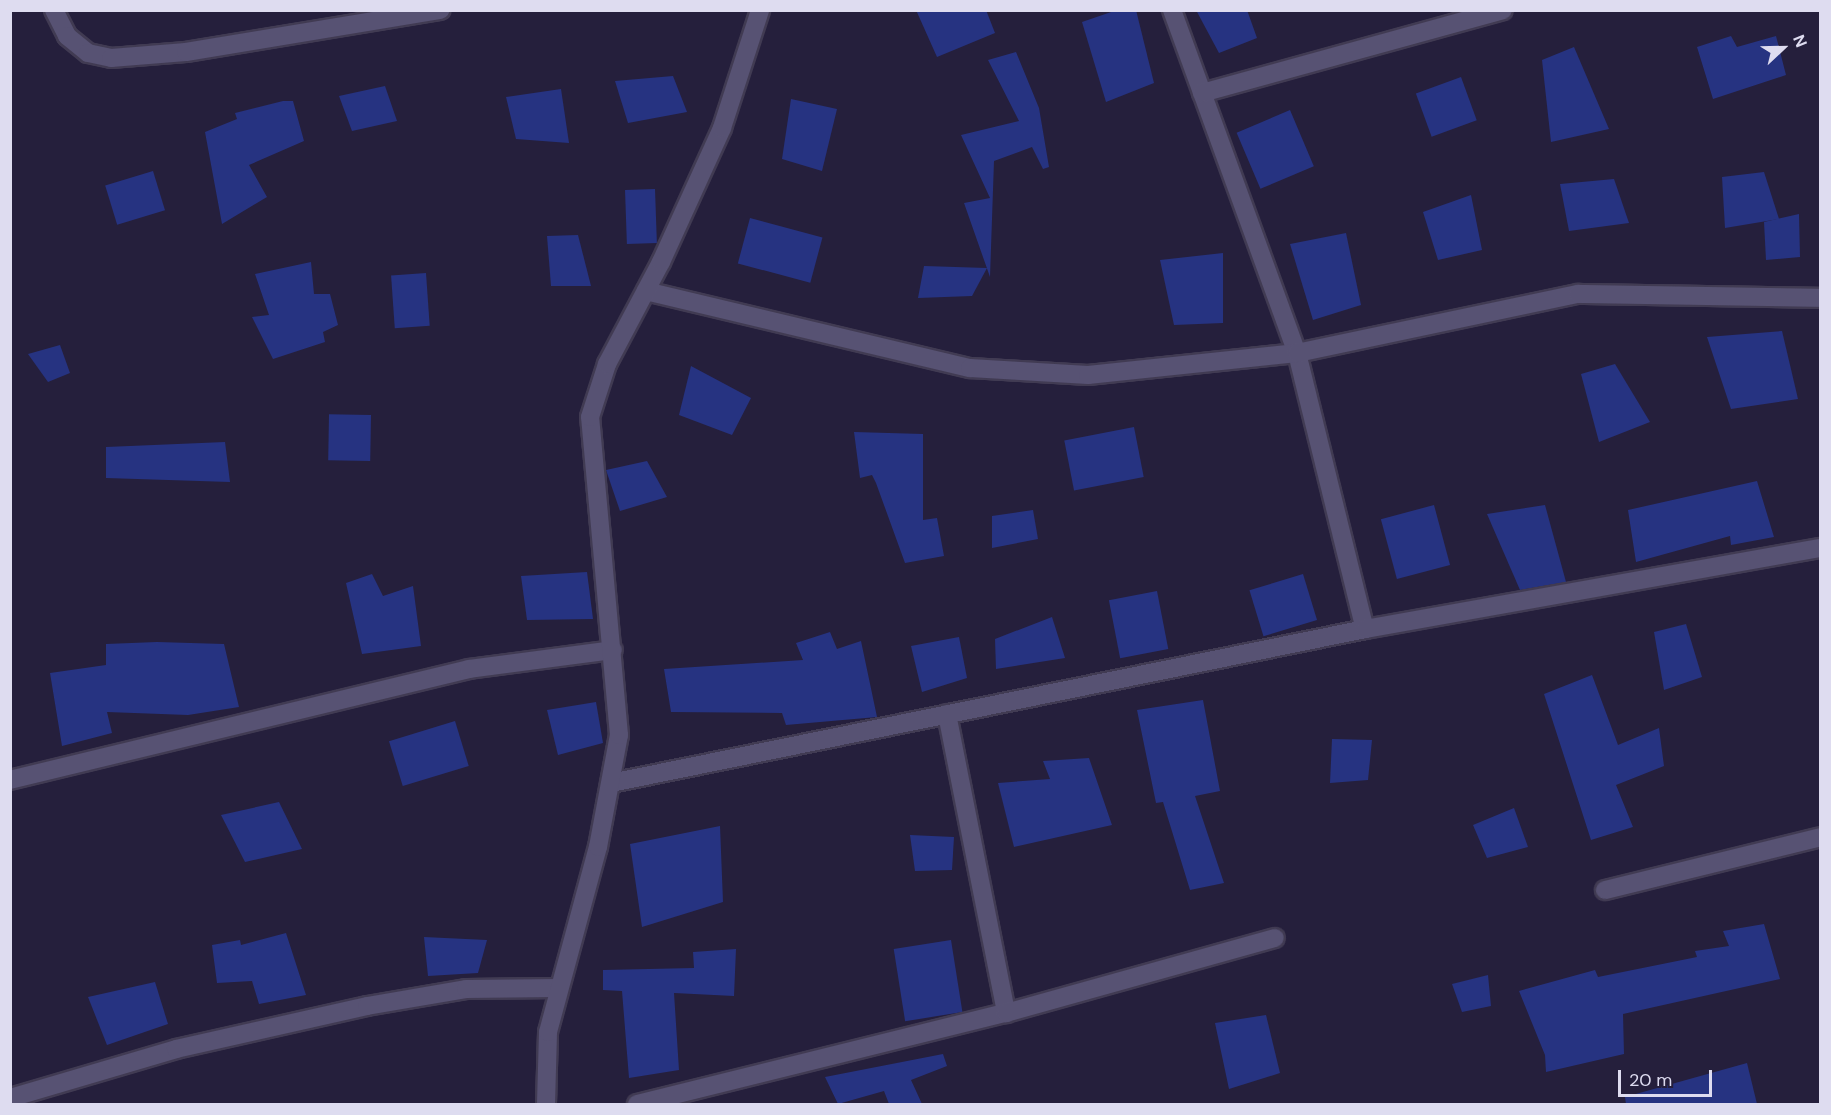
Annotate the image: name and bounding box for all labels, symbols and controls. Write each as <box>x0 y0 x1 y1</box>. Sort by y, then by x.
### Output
north arrow <box>1753 18 1813 78</box>
text: N <box>1788 32 1812 50</box>
scale bar <box>1621 1058 1716 1096</box>
text: 20 m <box>1629 1068 1672 1092</box>

